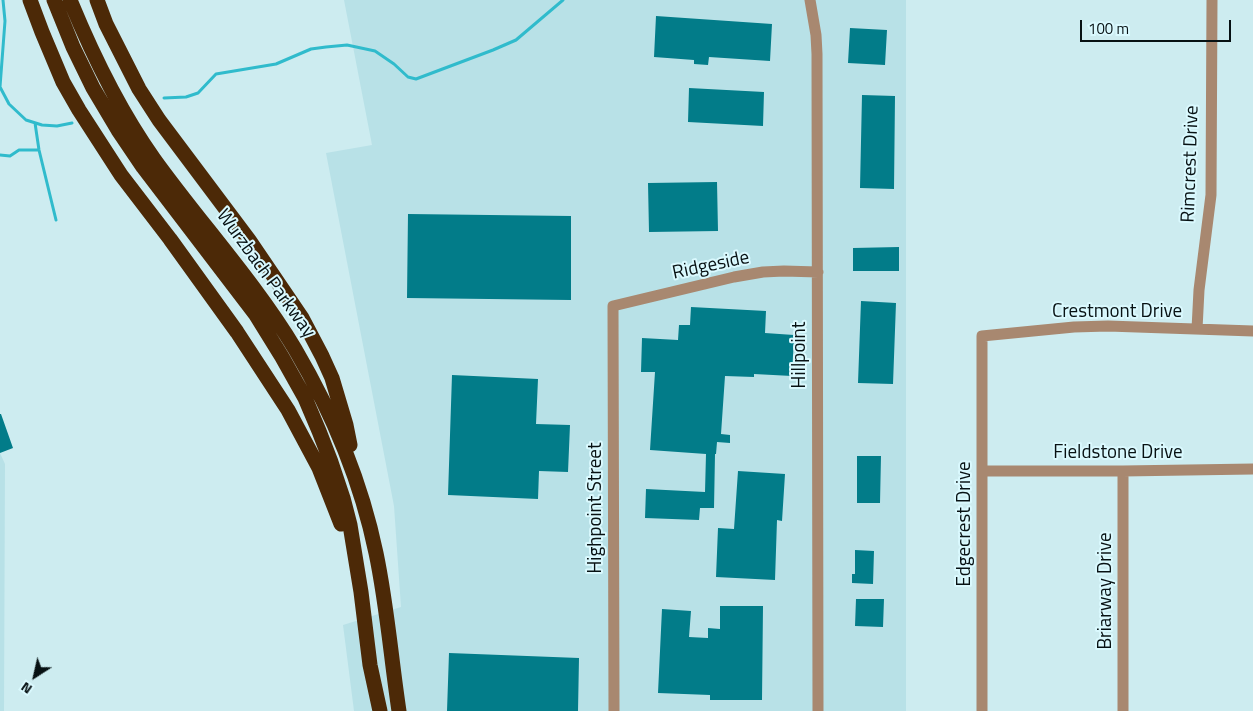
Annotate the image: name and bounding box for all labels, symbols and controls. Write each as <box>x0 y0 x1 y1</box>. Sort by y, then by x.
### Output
scale bar <box>1083 10 1234 42</box>
text: 100 m <box>1088 17 1129 40</box>
street label: Rimcrest Drive <box>1178 105 1204 223</box>
street label: Wurzbach Parkway <box>211 205 319 343</box>
street label: Ridgeside <box>671 247 751 285</box>
street label: Crestmont Drive <box>1052 301 1182 323</box>
street label: Hillpoint <box>789 322 811 388</box>
street label: Highpoint Street <box>585 442 607 574</box>
street label: Fieldstone Drive <box>1053 442 1183 464</box>
street label: Edgecrest Drive <box>954 461 976 587</box>
street label: Briarway Drive <box>1095 532 1117 650</box>
north arrow <box>10 651 60 701</box>
text: N <box>16 677 36 700</box>

